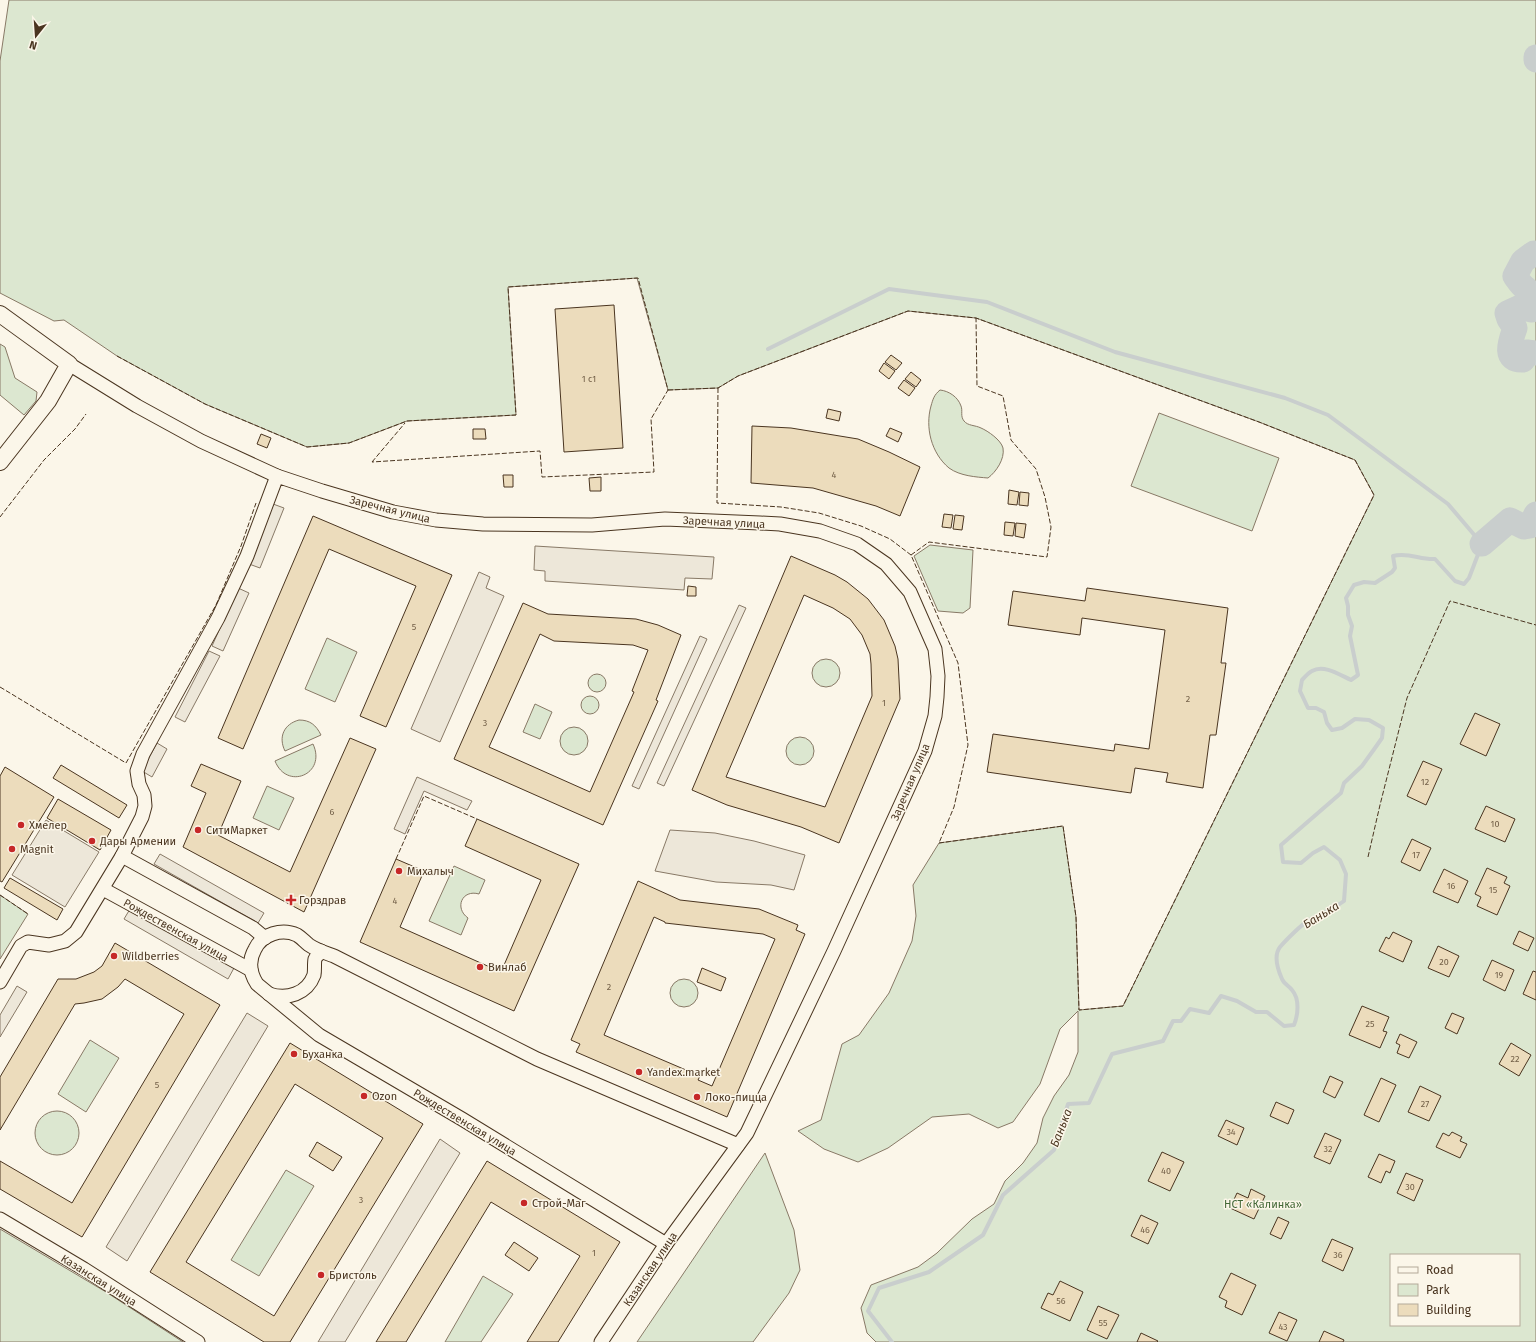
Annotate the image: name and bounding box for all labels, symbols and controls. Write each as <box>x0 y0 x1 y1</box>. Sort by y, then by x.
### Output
north arrow <box>16 16 56 56</box>
text: N <box>28 38 39 52</box>
house number: 1 с1 <box>582 374 596 384</box>
house number: 4 <box>832 470 837 480</box>
street label: Заречная улица <box>348 493 431 526</box>
street label: Заречная улица <box>682 514 765 531</box>
house number: 5 <box>412 622 417 632</box>
house number: 2 <box>1186 694 1190 704</box>
house number: 1 <box>882 698 886 708</box>
house number: 3 <box>483 718 487 728</box>
street label: Заречная улица <box>888 742 933 823</box>
house number: 12 <box>1421 777 1429 787</box>
house number: 6 <box>330 807 335 817</box>
place label: Хмелер <box>29 819 67 832</box>
house number: 10 <box>1491 819 1499 829</box>
marker: Хмелер <box>16 820 26 830</box>
place label: СитиМаркет <box>206 824 268 837</box>
marker: СитиМаркет <box>193 825 203 835</box>
place label: Дары Армении <box>99 835 176 848</box>
marker: Дары Армении <box>87 836 97 846</box>
place label: Magnit <box>20 843 54 856</box>
marker: Magnit <box>7 844 17 854</box>
house number: 17 <box>1412 850 1420 860</box>
place label: Михалыч <box>407 865 454 878</box>
marker: Михалыч <box>394 866 404 876</box>
house number: 16 <box>1447 881 1456 891</box>
house number: 15 <box>1489 885 1498 895</box>
place label: Горздрав <box>299 894 346 907</box>
marker: Горздрав <box>286 895 296 905</box>
street label: Рождественская улица <box>121 896 230 965</box>
house number: 4 <box>393 896 398 906</box>
water label: Банька <box>1300 898 1342 932</box>
place label: Wildberries <box>122 950 179 963</box>
marker: Wildberries <box>109 951 119 961</box>
house number: 20 <box>1439 957 1449 967</box>
place label: Винлаб <box>488 961 527 974</box>
marker: Винлаб <box>475 962 485 972</box>
house number: 19 <box>1495 970 1504 980</box>
house number: 2 <box>607 982 611 992</box>
house number: 25 <box>1366 1019 1375 1029</box>
place label: Буханка <box>302 1048 343 1061</box>
marker: Буханка <box>289 1049 299 1059</box>
house number: 22 <box>1511 1054 1519 1064</box>
place label: Yandex.market <box>647 1066 720 1079</box>
marker: Yandex.market <box>634 1067 644 1077</box>
house number: 5 <box>155 1080 160 1090</box>
street label: Рождественская улица <box>411 1087 519 1158</box>
place label: Ozon <box>372 1090 397 1103</box>
marker: Ozon <box>359 1091 369 1101</box>
place label: Локо-пицца <box>705 1091 767 1104</box>
marker: Локо-пицца <box>692 1092 702 1102</box>
house number: 27 <box>1421 1099 1429 1109</box>
water label: Банька <box>1047 1107 1075 1149</box>
house number: 34 <box>1226 1127 1236 1137</box>
house number: 32 <box>1324 1144 1332 1154</box>
house number: 40 <box>1161 1166 1171 1176</box>
house number: 30 <box>1405 1182 1415 1192</box>
house number: 3 <box>359 1195 363 1205</box>
place label: Строй-Маг <box>532 1197 586 1210</box>
marker: Строй-Маг <box>519 1198 529 1208</box>
park label: НСТ «Калинка» <box>1224 1198 1302 1211</box>
house number: 46 <box>1140 1225 1150 1235</box>
street label: Казанская улица <box>621 1230 680 1309</box>
house number: 1 <box>592 1248 596 1258</box>
house number: 36 <box>1333 1250 1343 1260</box>
street label: Казанская улица <box>59 1252 139 1309</box>
legend <box>1390 1254 1520 1326</box>
text: Road <box>1426 1263 1454 1277</box>
place label: Бристоль <box>329 1269 377 1282</box>
marker: Бристоль <box>316 1270 326 1280</box>
text: Park <box>1426 1283 1450 1297</box>
house number: 56 <box>1056 1296 1066 1306</box>
text: Building <box>1426 1303 1472 1317</box>
house number: 55 <box>1099 1318 1108 1328</box>
house number: 43 <box>1278 1322 1288 1332</box>

